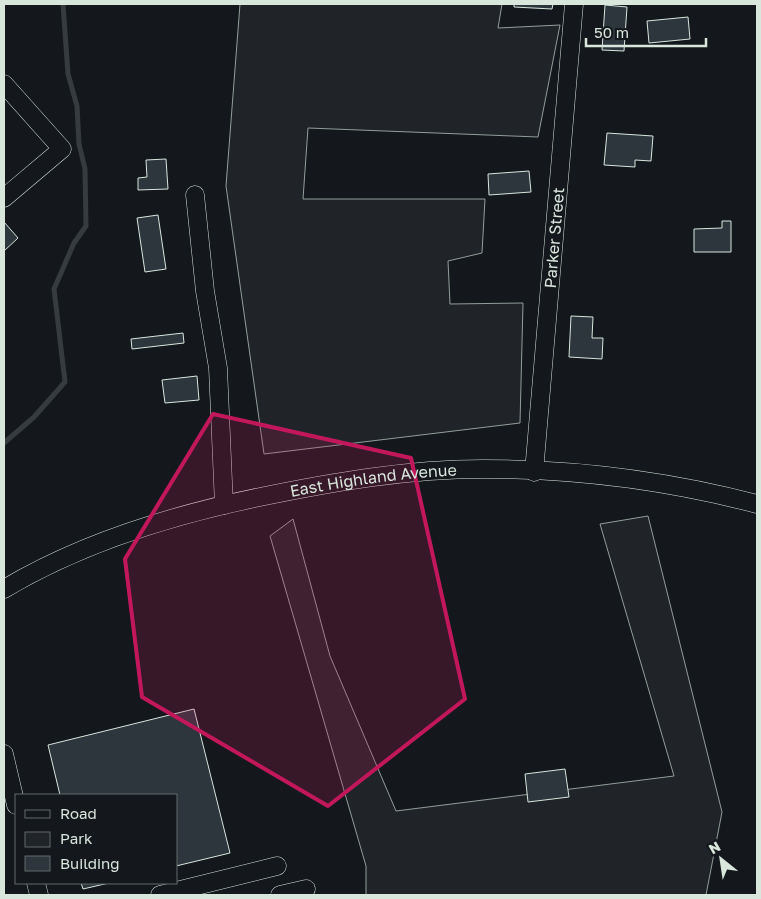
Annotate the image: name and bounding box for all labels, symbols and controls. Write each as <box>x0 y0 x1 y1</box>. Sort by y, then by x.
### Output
scale bar <box>586 15 706 47</box>
text: 50 m <box>594 23 629 41</box>
street label: Parker Street <box>540 187 568 289</box>
street label: East Highland Avenue <box>288 460 457 501</box>
legend <box>15 794 178 884</box>
text: Road <box>60 804 97 822</box>
text: Park <box>60 829 93 847</box>
north arrow <box>696 834 746 884</box>
text: N <box>705 837 723 857</box>
text: Building <box>60 854 120 872</box>

